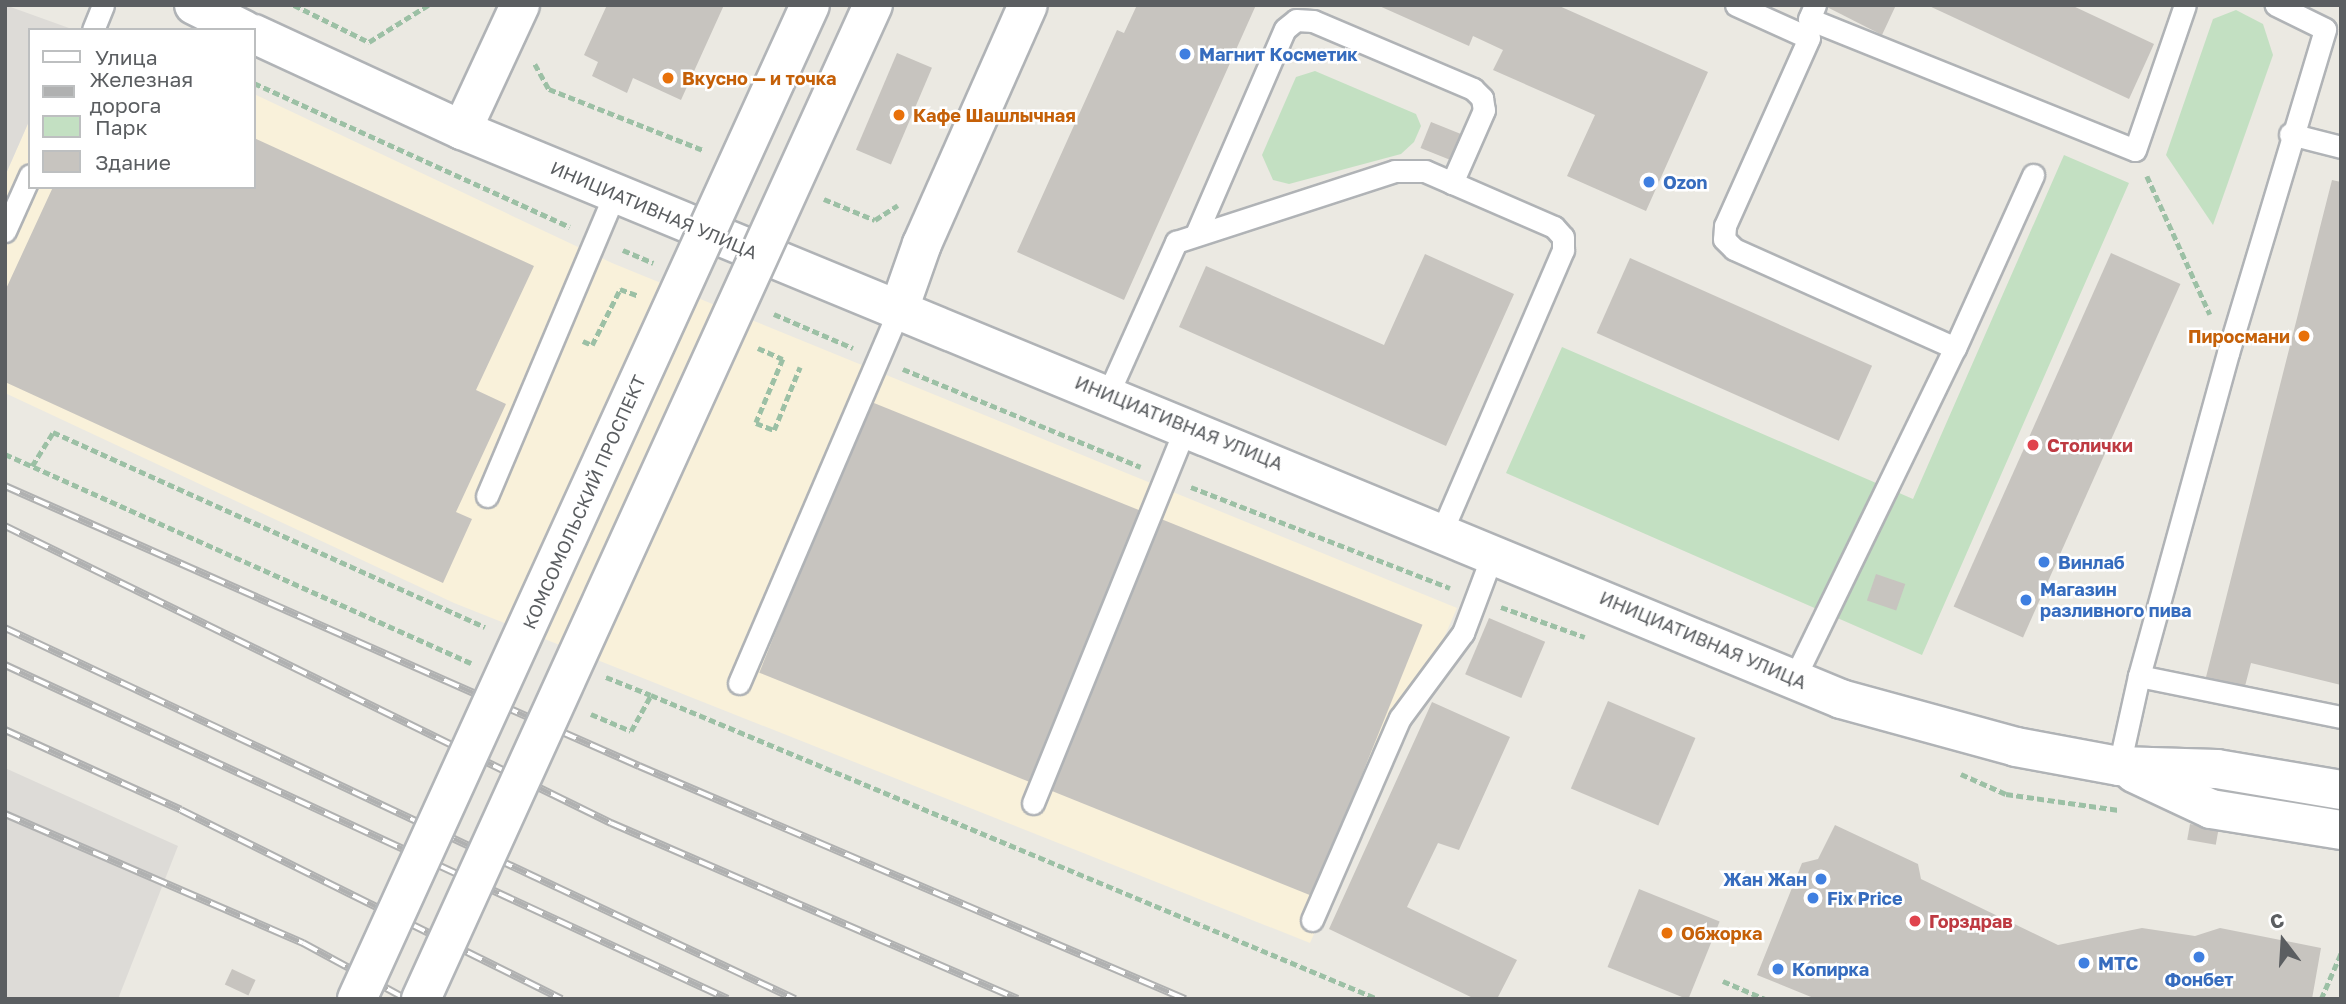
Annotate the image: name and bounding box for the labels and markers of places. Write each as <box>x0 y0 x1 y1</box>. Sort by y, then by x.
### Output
place label: Магнит Косметик <box>1199 43 1358 65</box>
marker: Магнит Косметик <box>1177 46 1193 62</box>
place label: Вкусно — и точка <box>682 67 837 89</box>
marker: Вкусно — и точка <box>660 70 676 86</box>
place label: Кафе Шашлычная <box>913 104 1076 126</box>
marker: Кафе Шашлычная <box>891 107 907 123</box>
place label: Ozon <box>1663 171 1707 193</box>
marker: Ozon <box>1641 174 1657 190</box>
place label: Пиросмани <box>2188 325 2290 347</box>
marker: Пиросмани <box>2296 328 2312 344</box>
place label: Столички <box>2047 434 2133 456</box>
marker: Столички <box>2025 437 2041 453</box>
place label: Винлаб <box>2058 551 2125 573</box>
marker: Винлаб <box>2036 554 2052 570</box>
place label: Магазин разливного пива <box>2040 579 2192 622</box>
marker: Магазин разливного пива <box>2018 592 2034 608</box>
place label: Жан Жан <box>1723 868 1807 890</box>
marker: Жан Жан <box>1813 871 1829 887</box>
place label: Fix Price <box>1827 887 1903 909</box>
marker: Fix Price <box>1805 890 1821 906</box>
place label: Горздрав <box>1929 910 2013 932</box>
marker: Горздрав <box>1907 913 1923 929</box>
place label: Обжорка <box>1681 922 1762 944</box>
marker: Обжорка <box>1659 925 1675 941</box>
marker: Фонбет <box>2191 949 2207 965</box>
place label: МТС <box>2098 952 2138 974</box>
marker: МТС <box>2076 955 2092 971</box>
place label: Копирка <box>1792 958 1869 980</box>
marker: Копирка <box>1770 961 1786 977</box>
place label: Фонбет <box>2164 968 2234 990</box>

